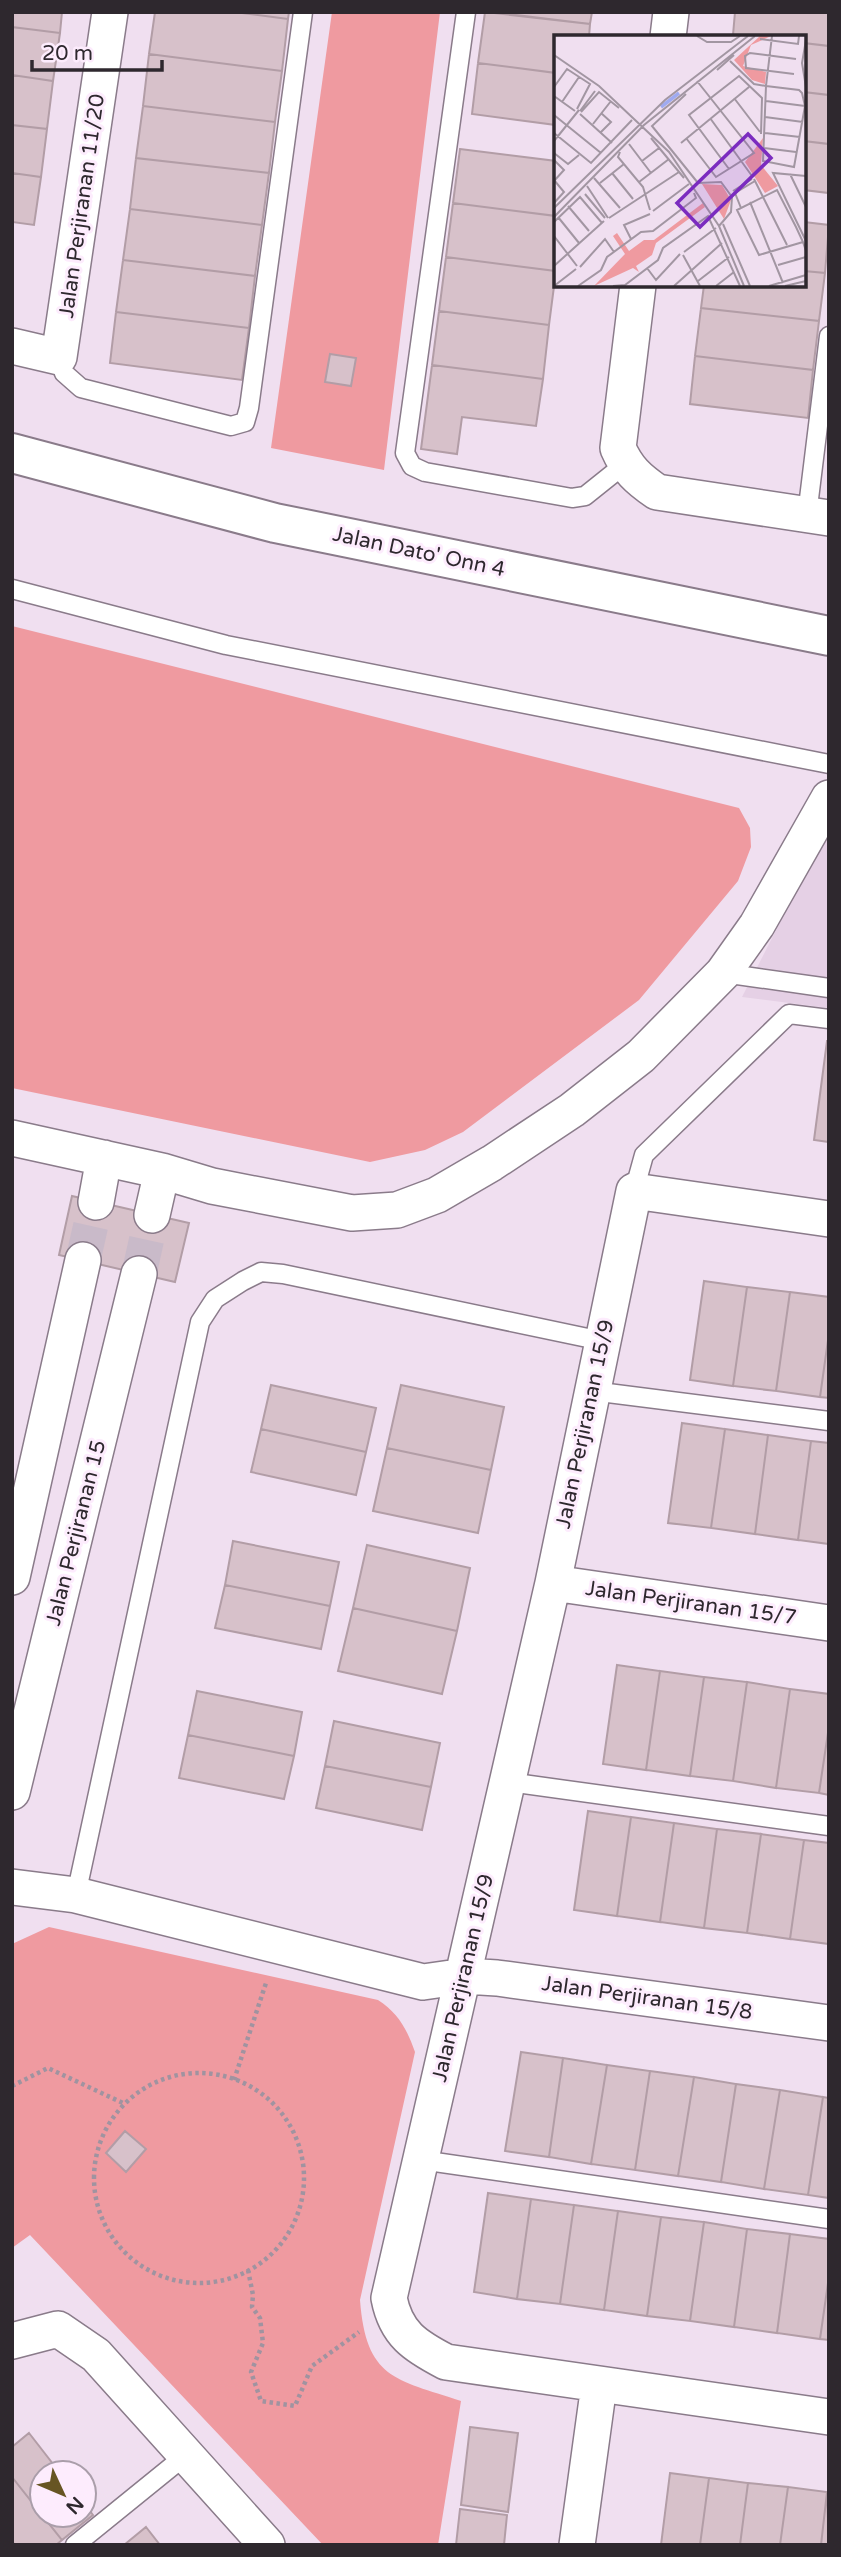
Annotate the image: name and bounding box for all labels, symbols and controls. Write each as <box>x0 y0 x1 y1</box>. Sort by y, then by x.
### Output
scale bar <box>32 28 161 72</box>
inset map <box>554 35 806 287</box>
text: 20 m <box>42 41 93 66</box>
street label: Jalan Perjiranan 11/20 <box>54 92 110 320</box>
street label: Jalan Dato' Onn 4 <box>331 522 507 582</box>
street label: Jalan Perjiranan 15/9 <box>551 1317 619 1531</box>
street label: Jalan Perjiranan 15 <box>41 1438 111 1628</box>
street label: Jalan Perjiranan 15/7 <box>584 1576 798 1630</box>
street label: Jalan Perjiranan 15/9 <box>427 1872 499 2084</box>
street label: Jalan Perjiranan 15/8 <box>540 1971 754 2025</box>
north arrow <box>28 2459 98 2529</box>
text: N <box>61 2492 88 2518</box>

